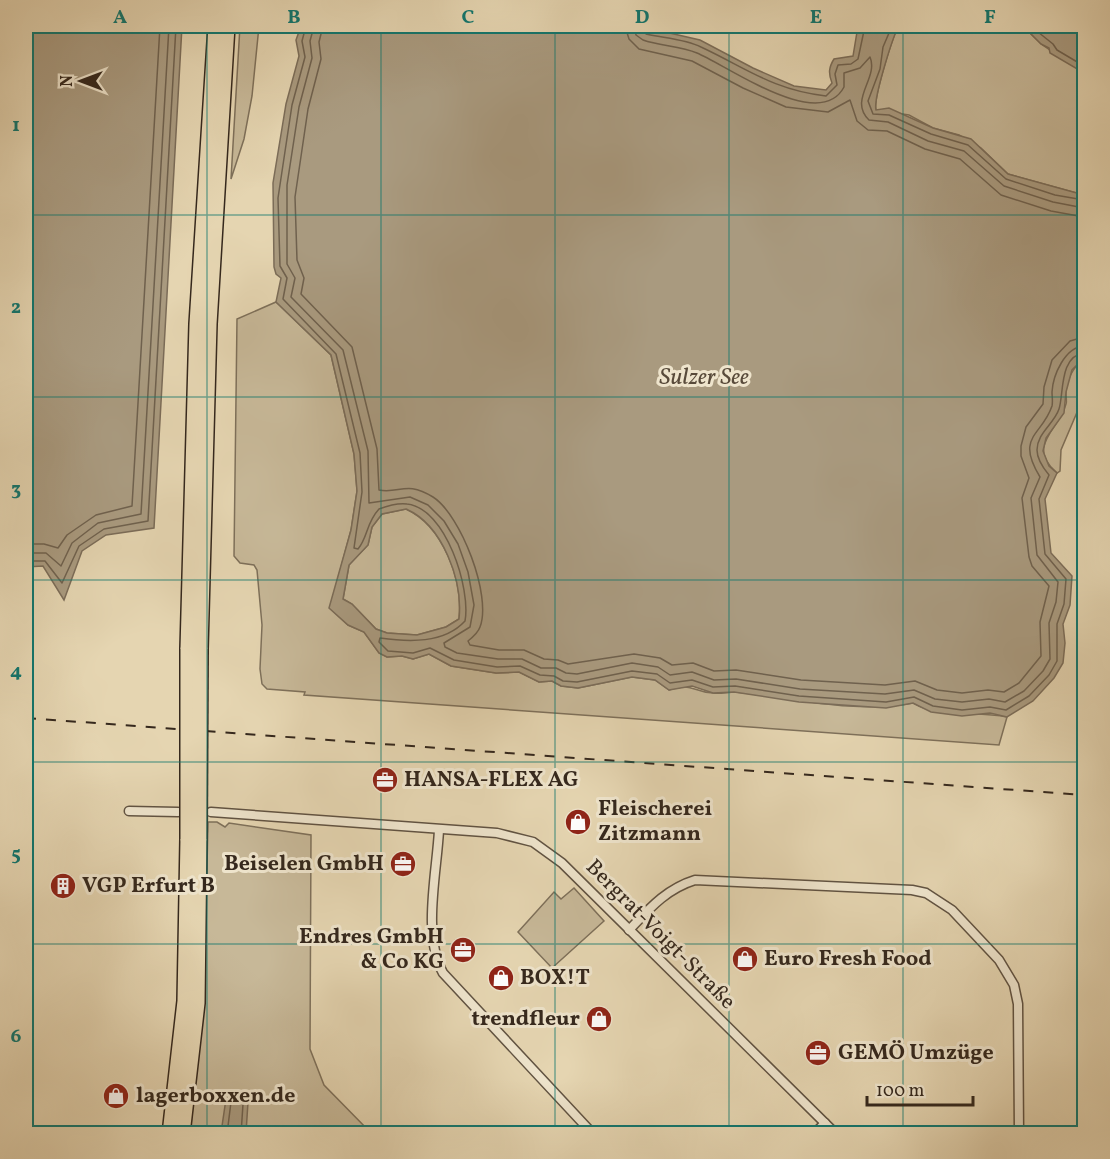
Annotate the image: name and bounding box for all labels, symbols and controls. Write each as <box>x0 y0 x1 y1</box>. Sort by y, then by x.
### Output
text: A <box>113 4 127 32</box>
text: B <box>287 4 301 32</box>
text: C <box>462 4 475 32</box>
text: D <box>635 4 649 32</box>
text: E <box>810 4 822 32</box>
text: F <box>984 4 996 32</box>
north arrow <box>51 51 111 111</box>
text: N <box>57 75 79 87</box>
text: 1 <box>12 112 20 140</box>
text: 2 <box>11 294 21 322</box>
water label: Sulzer See <box>659 361 749 395</box>
text: 3 <box>11 476 21 504</box>
text: 4 <box>10 658 22 686</box>
office icon: HANSA-FLEX AG <box>370 765 400 795</box>
place label: HANSA-FLEX AG <box>404 765 579 796</box>
place label: Fleischerei Zitzmann <box>598 794 713 850</box>
shop icon: Fleischerei Zitzmann <box>563 807 593 837</box>
text: 5 <box>11 841 21 869</box>
place label: Beiselen GmbH <box>224 849 384 880</box>
office icon: Beiselen GmbH <box>388 849 418 879</box>
street label: Bergrat-Voigt-Straße <box>578 853 742 1017</box>
building icon: VGP Erfurt B <box>48 871 78 901</box>
place label: VGP Erfurt B <box>82 871 215 902</box>
place label: Endres GmbH & Co KG <box>299 922 444 978</box>
office icon: Endres GmbH & Co KG <box>448 935 478 965</box>
shop icon: Euro Fresh Food <box>730 944 760 974</box>
place label: Euro Fresh Food <box>764 944 932 975</box>
shop icon: BOX!T <box>486 963 516 993</box>
place label: BOX!T <box>520 963 590 994</box>
place label: trendfleur <box>472 1004 581 1035</box>
shop icon: trendfleur <box>584 1004 614 1034</box>
text: 6 <box>11 1023 22 1051</box>
office icon: GEMÖ Umzüge <box>803 1038 833 1068</box>
place label: GEMÖ Umzüge <box>838 1038 994 1069</box>
scale bar <box>867 1069 974 1107</box>
text: 100 m <box>876 1079 925 1104</box>
shop icon: lagerboxxen.de <box>101 1081 131 1111</box>
place label: lagerboxxen.de <box>136 1081 295 1112</box>

